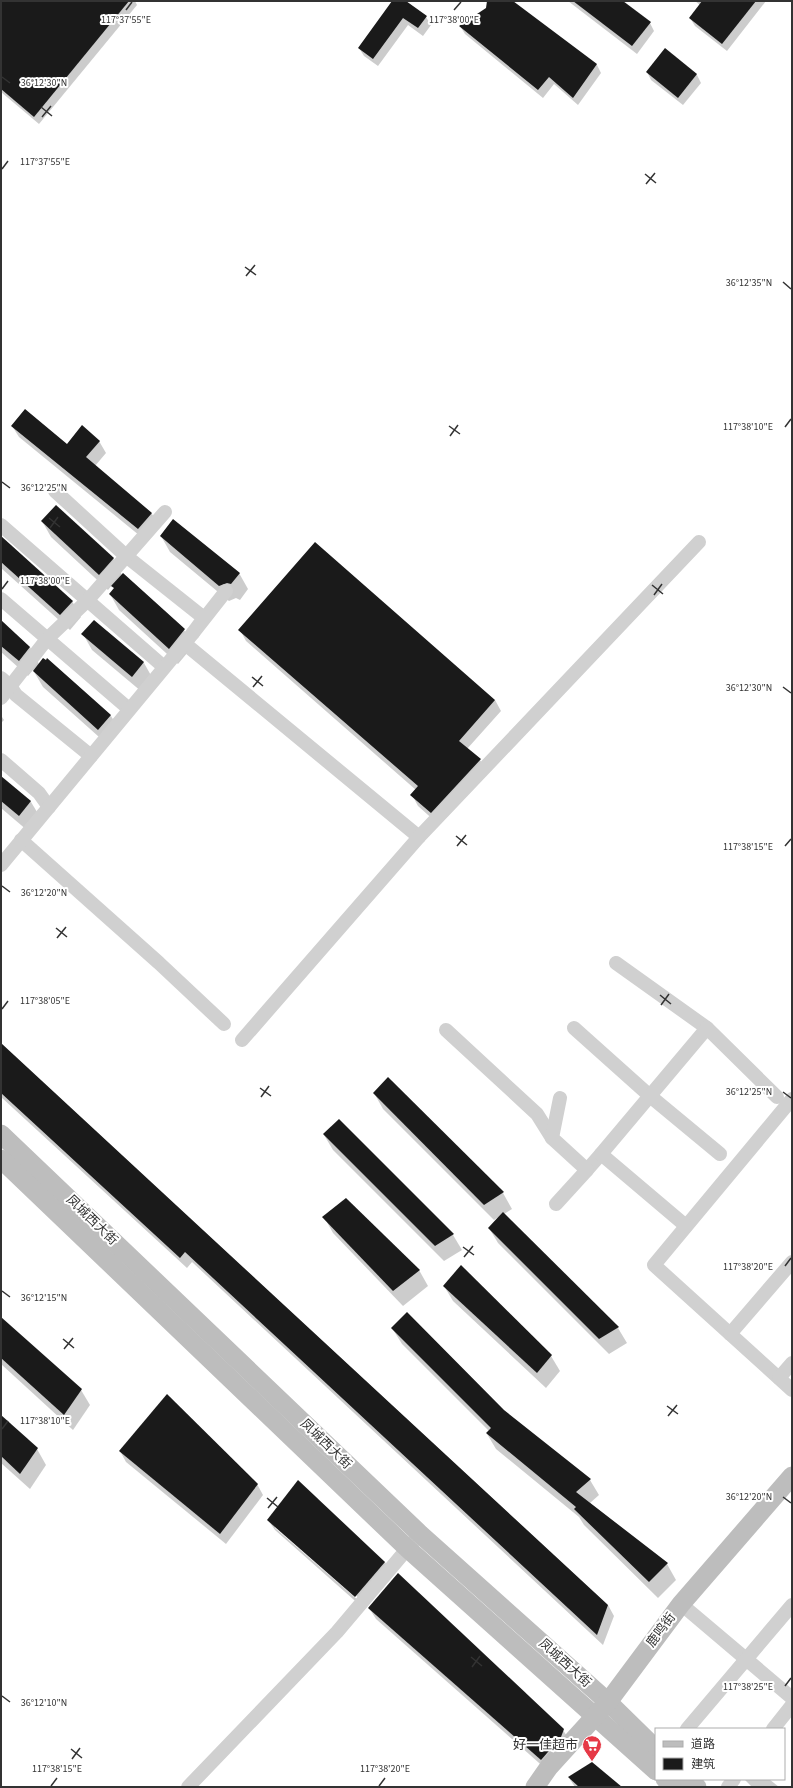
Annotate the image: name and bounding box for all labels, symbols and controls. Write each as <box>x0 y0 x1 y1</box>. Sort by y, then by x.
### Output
text: 117°37'55"E <box>101 13 151 27</box>
text: 117°38'00"E <box>429 13 479 27</box>
text: 36°12'30"N <box>21 76 67 90</box>
text: 117°37'55"E <box>20 155 70 169</box>
text: 36°12'35"N <box>726 276 772 290</box>
text: 117°38'10"E <box>723 420 773 434</box>
text: 36°12'25"N <box>21 481 67 495</box>
text: 117°38'00"E <box>20 574 70 588</box>
text: 36°12'30"N <box>726 681 772 695</box>
text: 117°38'15"E <box>723 840 773 854</box>
text: 36°12'20"N <box>21 886 67 900</box>
text: 117°38'05"E <box>20 994 70 1008</box>
text: 36°12'25"N <box>726 1085 772 1099</box>
street label: 凤城西大街 <box>62 1191 122 1249</box>
text: 117°38'20"E <box>723 1260 773 1274</box>
text: 36°12'15"N <box>21 1291 67 1305</box>
text: 117°38'10"E <box>20 1414 70 1428</box>
street label: 凤城西大街 <box>296 1415 356 1473</box>
text: 36°12'20"N <box>726 1490 772 1504</box>
street label: 鹿鸣街 <box>642 1609 680 1651</box>
street label: 凤城西大街 <box>535 1635 595 1691</box>
text: 117°38'25"E <box>723 1680 773 1694</box>
text: 36°12'10"N <box>21 1696 67 1710</box>
legend <box>655 1728 785 1780</box>
supermarket icon: 好一佳超市 <box>581 1734 603 1762</box>
place label: 好一佳超市 <box>513 1736 578 1754</box>
text: 道路 <box>691 1736 715 1753</box>
text: 建筑 <box>691 1756 715 1773</box>
text: 117°38'15"E <box>32 1762 82 1776</box>
text: 117°38'20"E <box>360 1762 410 1776</box>

